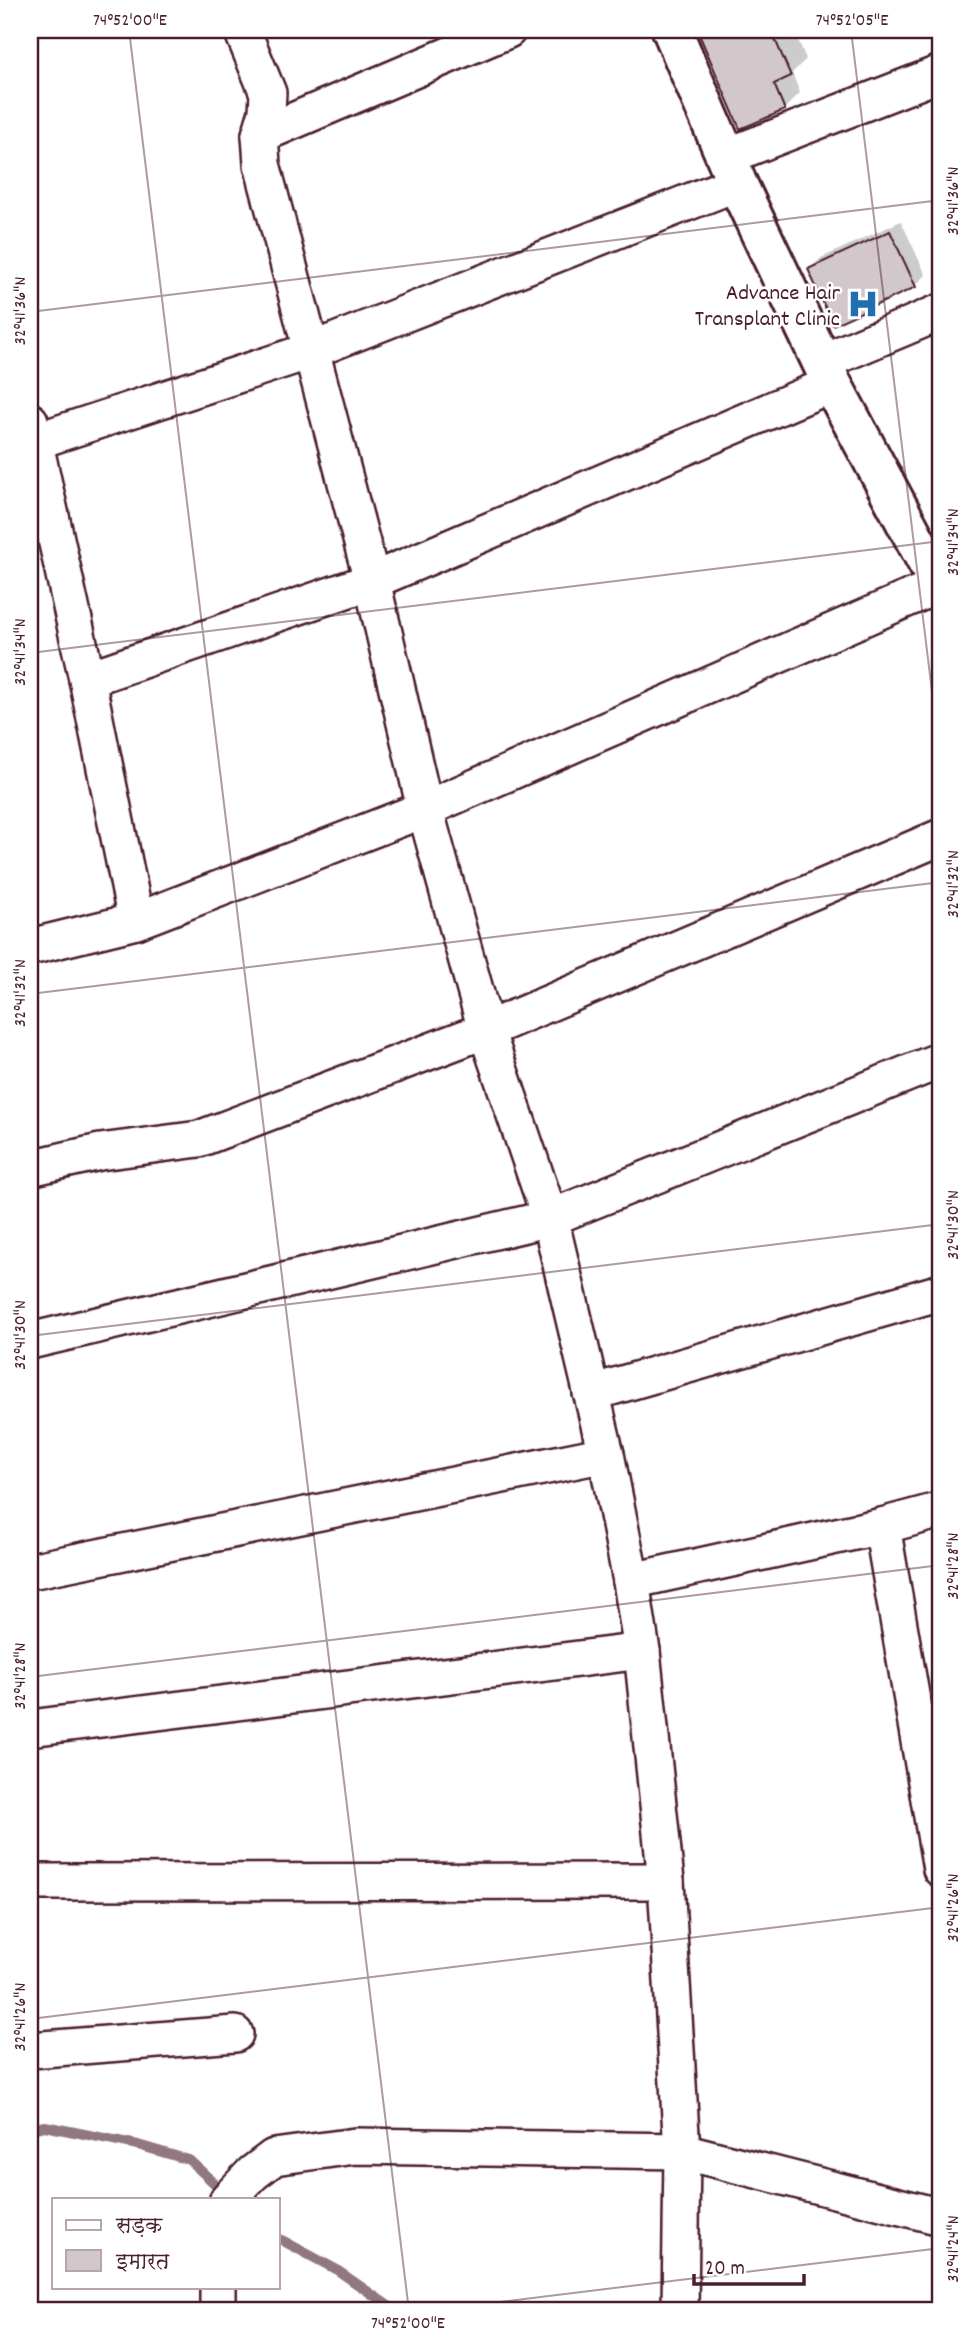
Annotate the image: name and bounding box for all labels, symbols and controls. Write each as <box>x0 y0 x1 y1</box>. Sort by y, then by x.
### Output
text: 74°52'00"E <box>93 9 167 34</box>
text: 74°52'05"E <box>816 9 888 34</box>
text: 32°41'36"N <box>942 167 967 235</box>
text: 32°41'36"N <box>9 277 34 345</box>
place label: Advance Hair Transplant Clinic <box>695 278 840 337</box>
hospital icon: Advance Hair Transplant Clinic <box>846 287 880 321</box>
text: 32°41'34"N <box>942 508 967 576</box>
text: 32°41'34"N <box>9 618 34 686</box>
text: 32°41'32"N <box>942 850 967 918</box>
text: 32°41'32"N <box>9 959 34 1027</box>
text: 32°41'30"N <box>942 1190 967 1260</box>
text: 32°41'30"N <box>9 1300 34 1370</box>
text: 32°41'28"N <box>942 1533 967 1599</box>
text: 32°41'28"N <box>9 1643 34 1709</box>
text: 32°41'26"N <box>942 1874 967 1942</box>
text: 32°41'26"N <box>9 1983 34 2051</box>
legend <box>52 2198 280 2288</box>
text: सड़क <box>115 2213 163 2243</box>
text: 32°41'24"N <box>942 2215 967 2283</box>
scale bar <box>694 2243 805 2287</box>
text: इमारत <box>115 2249 170 2279</box>
text: 20 m <box>705 2255 745 2285</box>
text: 74°52'00"E <box>371 2312 445 2337</box>

